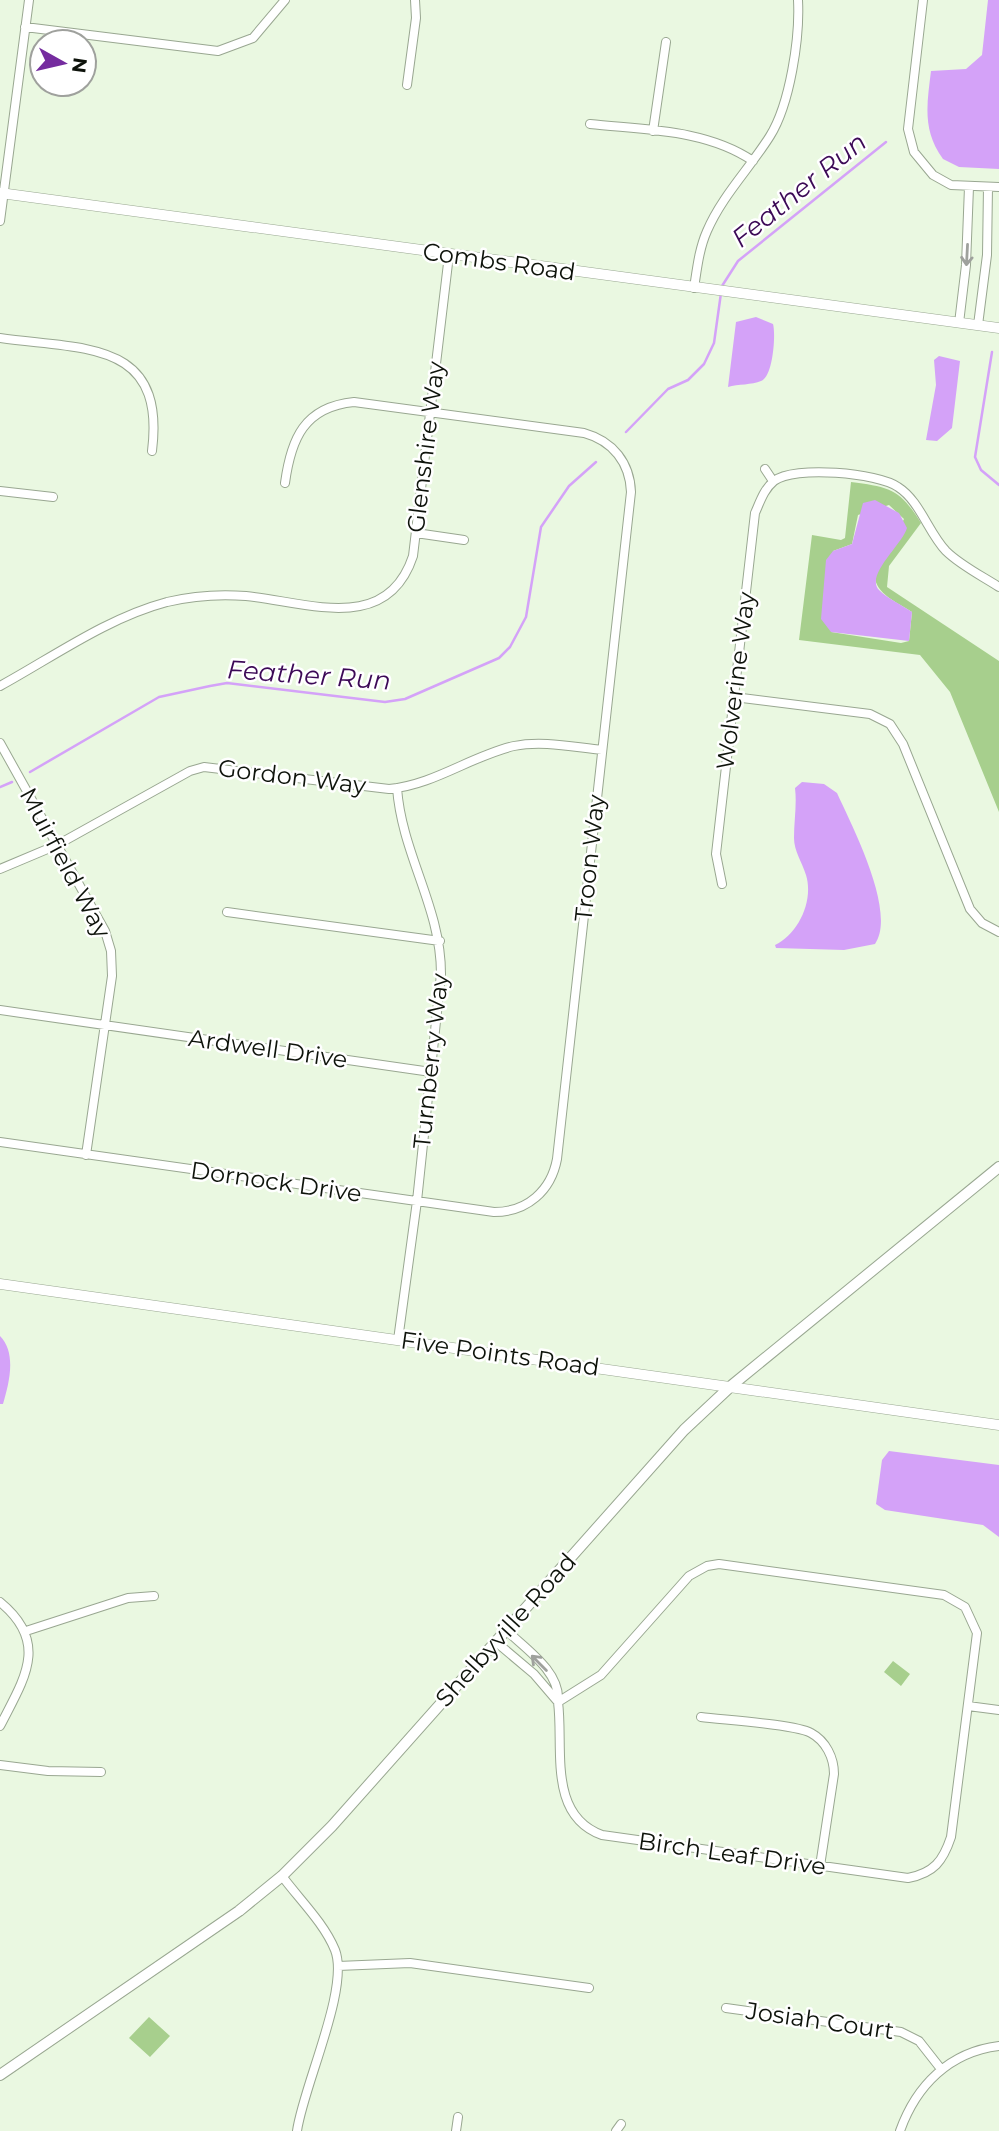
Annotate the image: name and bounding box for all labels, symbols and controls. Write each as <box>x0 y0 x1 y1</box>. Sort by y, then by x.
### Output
north arrow <box>28 28 98 98</box>
text: N <box>67 56 92 75</box>
water label: Feather Run <box>725 126 873 254</box>
street label: Combs Road <box>421 236 577 287</box>
one-way arrow <box>960 243 973 266</box>
street label: Glenshire Way <box>401 360 450 534</box>
street label: Wolverine Way <box>710 590 761 772</box>
water label: Feather Run <box>226 653 392 697</box>
street label: Gordon Way <box>216 753 368 800</box>
street label: Muirfield Way <box>14 783 117 943</box>
street label: Troon Way <box>568 793 611 923</box>
street label: Turnberry Way <box>407 972 454 1150</box>
street label: Ardwell Drive <box>187 1023 349 1074</box>
street label: Dornock Drive <box>189 1155 363 1208</box>
street label: Five Points Road <box>399 1325 601 1382</box>
street label: Shelbyville Road <box>429 1547 582 1712</box>
one-way arrow <box>531 1654 548 1671</box>
street label: Birch Leaf Drive <box>636 1826 828 1881</box>
street label: Josiah Court <box>743 1996 896 2045</box>

